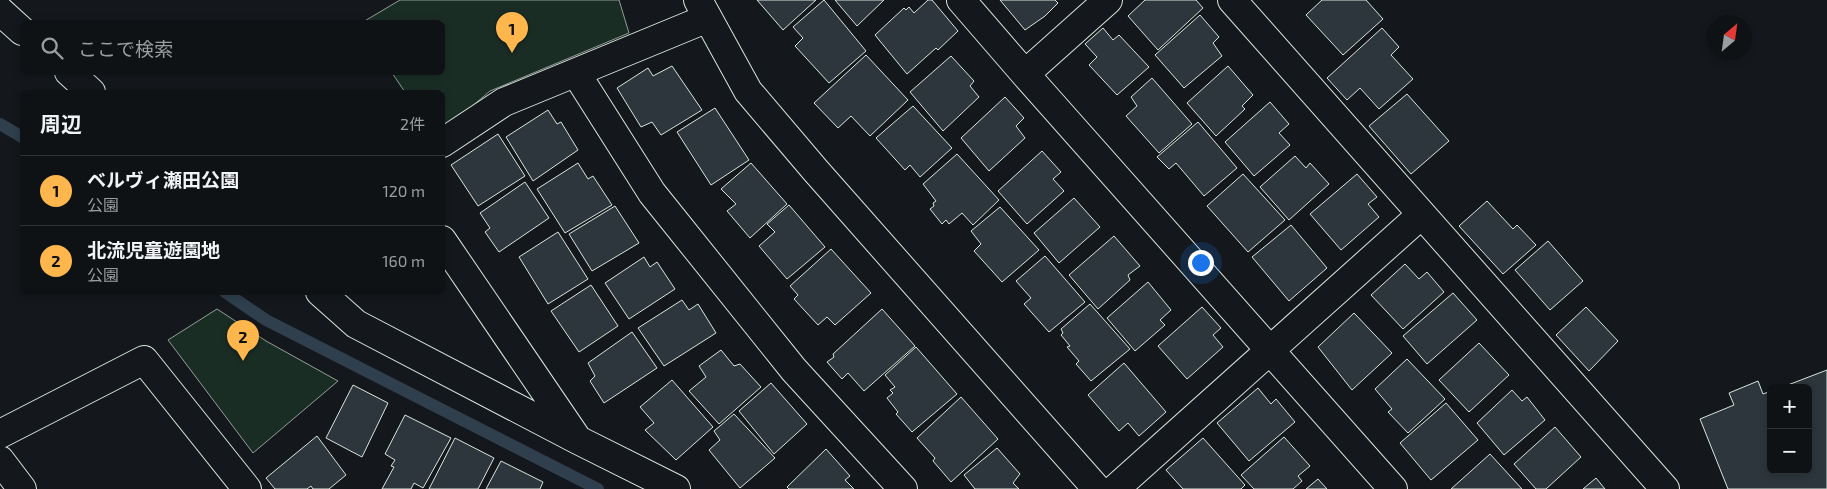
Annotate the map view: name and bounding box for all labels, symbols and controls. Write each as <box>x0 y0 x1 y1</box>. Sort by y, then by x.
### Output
pin: 1 <box>496 12 528 53</box>
north arrow <box>1707 15 1752 60</box>
search box <box>20 20 445 75</box>
icon: search <box>38 34 66 62</box>
text: ここで検索 <box>78 37 173 60</box>
text: 周辺 <box>40 111 82 136</box>
text: 2件 <box>400 114 425 133</box>
text: ベルヴィ瀬田公園 <box>87 168 239 191</box>
text: 1 <box>53 181 59 200</box>
text: 120 m <box>382 181 425 200</box>
text: 公園 <box>87 195 119 214</box>
text: 北流児童遊園地 <box>87 238 220 261</box>
your location <box>1188 250 1214 276</box>
text: 2 <box>51 251 61 270</box>
text: 160 m <box>382 251 425 270</box>
text: 公園 <box>87 265 119 284</box>
pin: 2 <box>227 320 259 361</box>
map controls <box>1767 384 1812 474</box>
button: + <box>1767 384 1812 429</box>
button: − <box>1767 429 1812 474</box>

